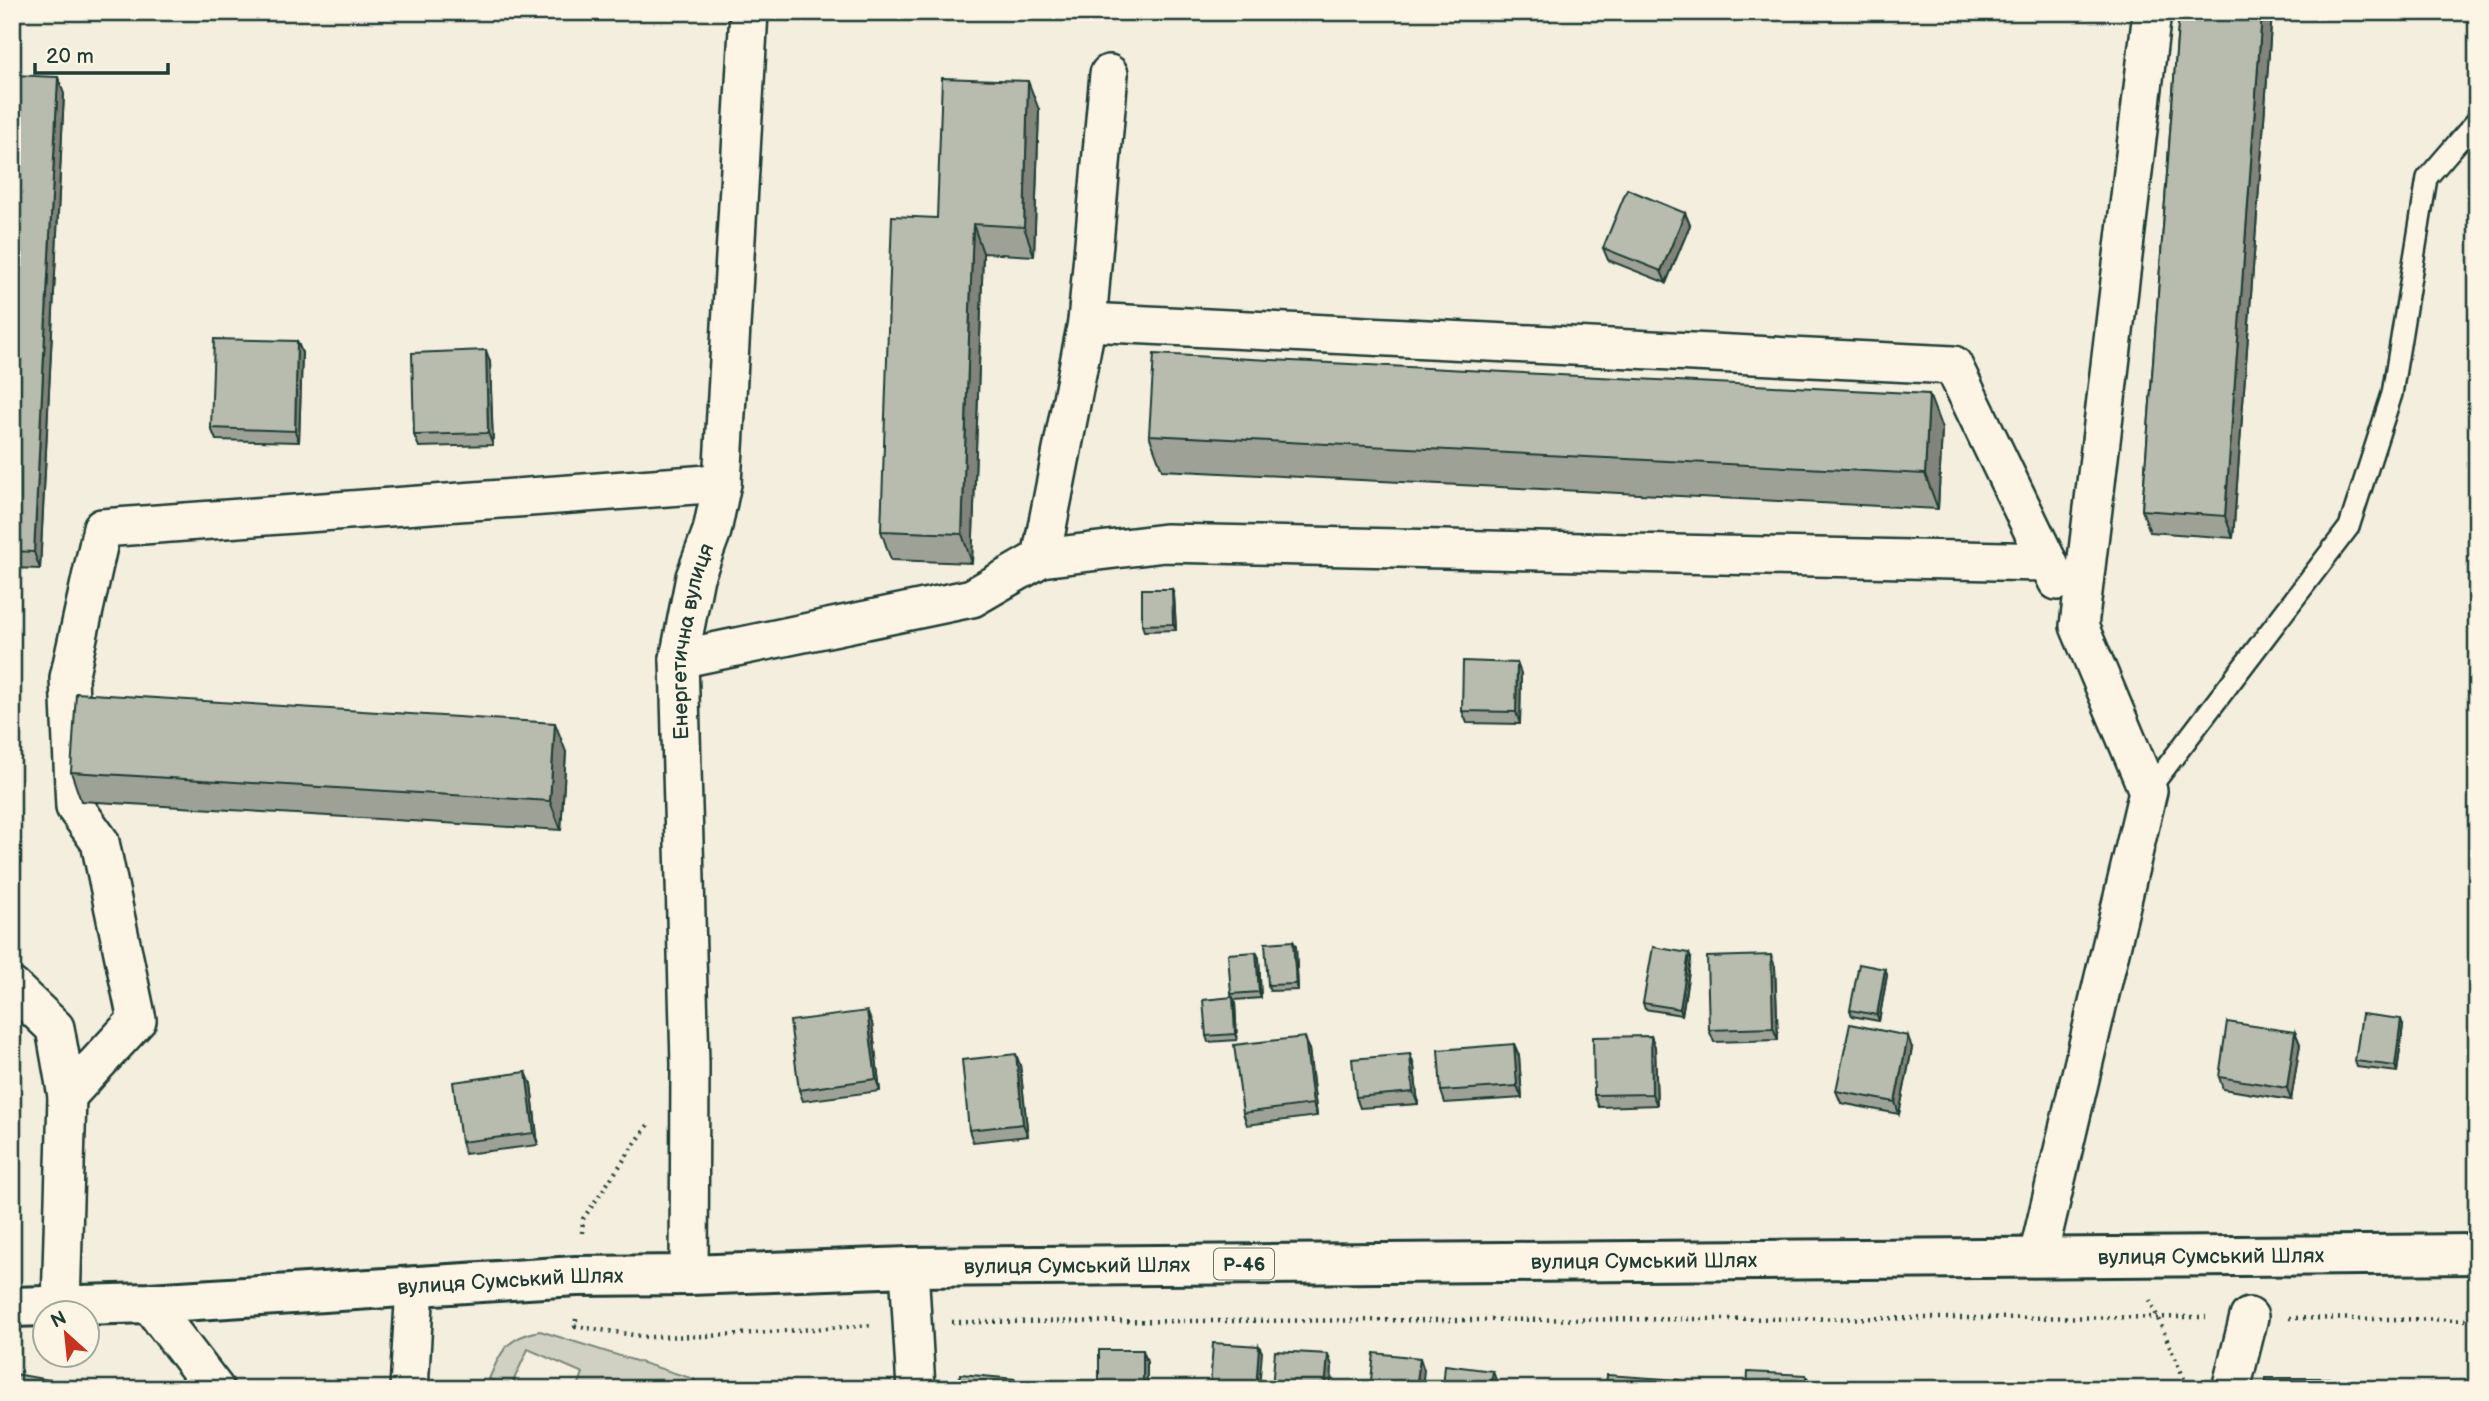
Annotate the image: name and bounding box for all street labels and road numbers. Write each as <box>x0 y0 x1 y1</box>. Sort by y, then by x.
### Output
street label: Енергетична вулиця <box>667 540 719 740</box>
street label: вулиця Сумський Шлях <box>2098 1243 2325 1270</box>
road number: Р-46 <box>1214 1248 1274 1280</box>
street label: вулиця Сумський Шлях <box>1531 1248 1758 1275</box>
street label: вулиця Сумський Шлях <box>964 1253 1191 1280</box>
street label: вулиця Сумський Шлях <box>396 1264 624 1300</box>

